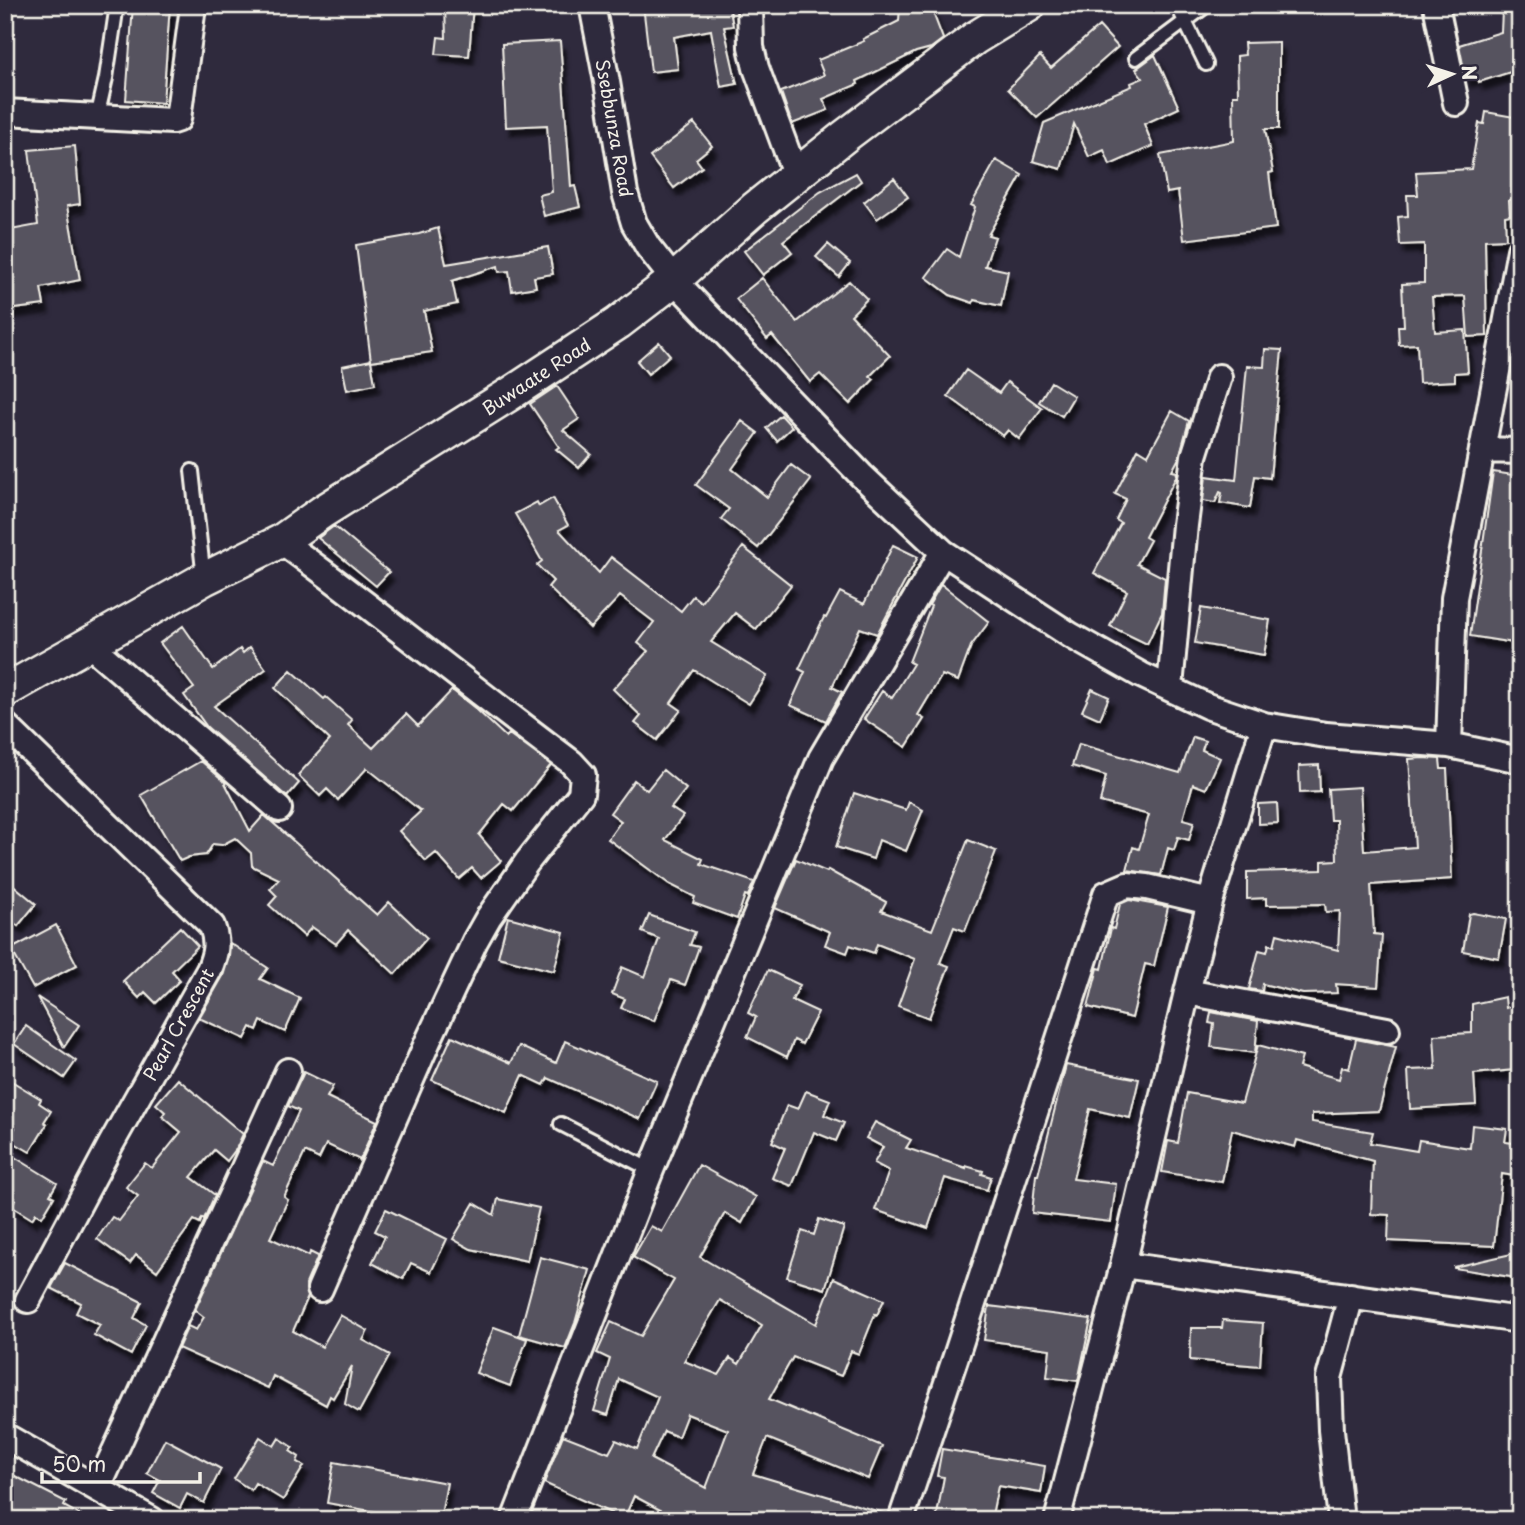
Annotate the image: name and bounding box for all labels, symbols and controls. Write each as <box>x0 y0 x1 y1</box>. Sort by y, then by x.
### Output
north arrow <box>1416 38 1486 108</box>
street label: Ssebbunza Road <box>590 57 640 199</box>
text: N <box>1455 64 1484 81</box>
street label: Buwaate Road <box>476 331 596 421</box>
street label: Pearl Crescent <box>136 963 220 1085</box>
scale bar <box>42 1441 200 1485</box>
text: 50 m <box>52 1447 106 1479</box>

